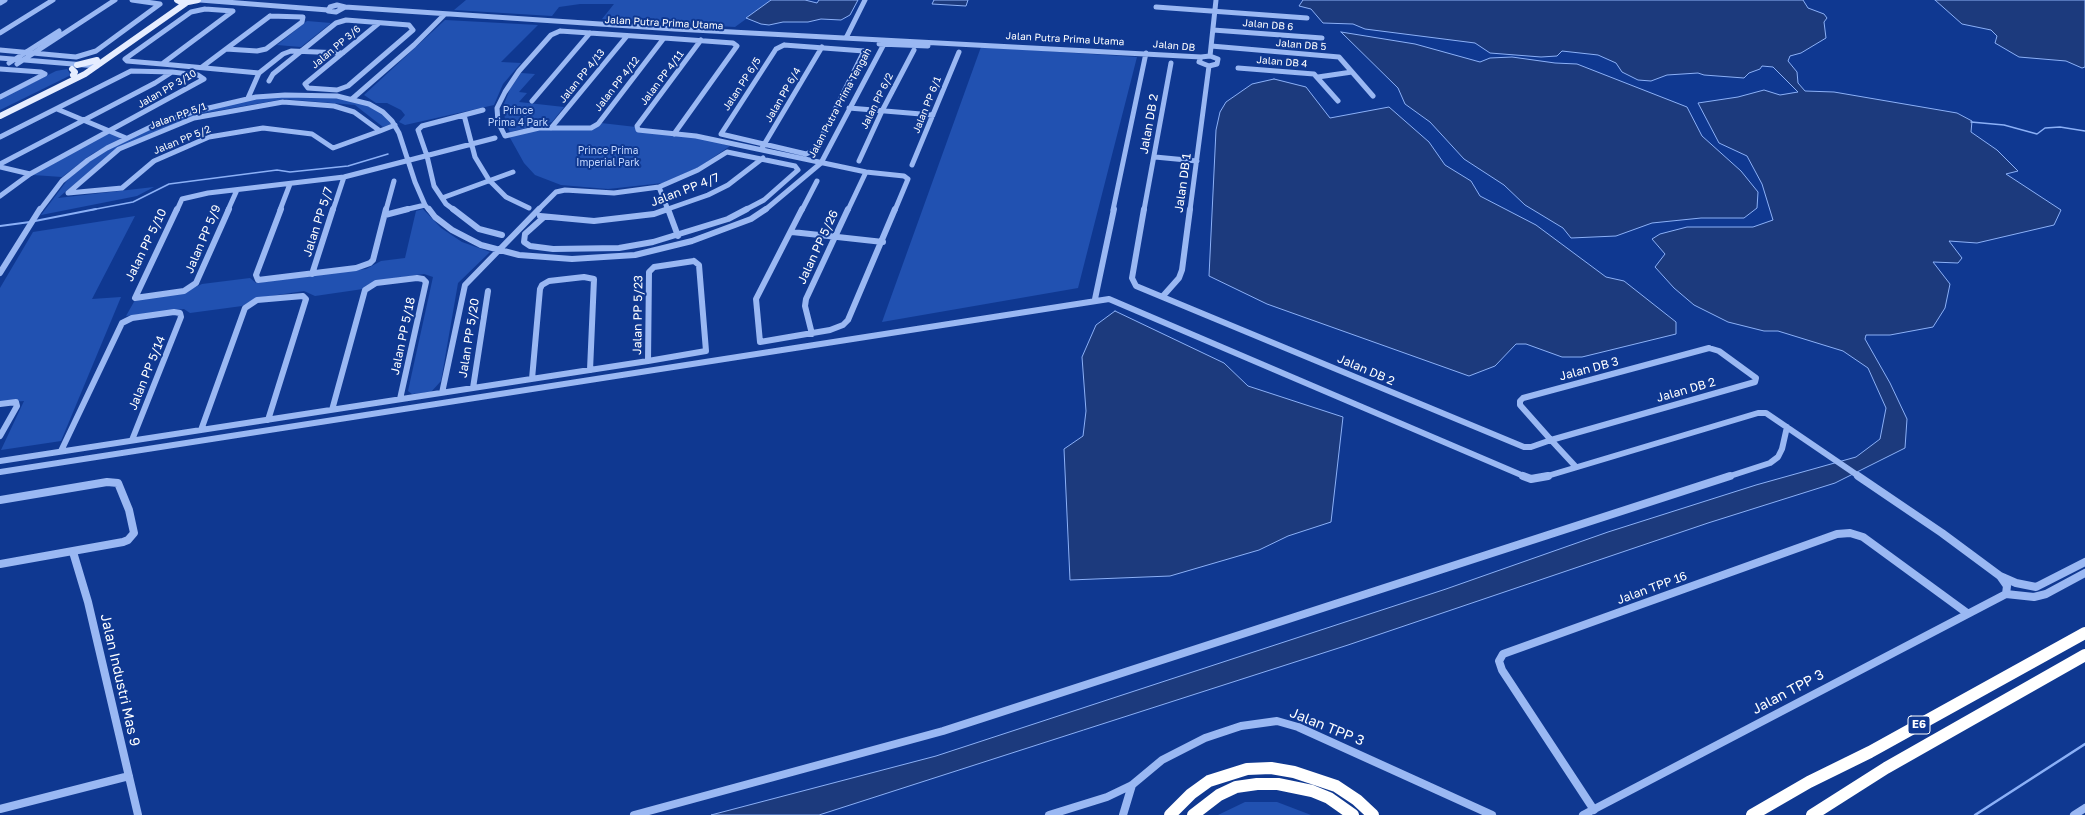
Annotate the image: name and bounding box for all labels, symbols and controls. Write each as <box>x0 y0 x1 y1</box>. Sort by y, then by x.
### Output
street label: Jalan Putra Prima Utama <box>604 14 724 32</box>
street label: Jalan DB 6 <box>1242 17 1294 33</box>
street label: Jalan PP 3/6 <box>309 23 363 71</box>
street label: Jalan Putra Prima Utama <box>1005 30 1125 48</box>
street label: Jalan DB 5 <box>1275 37 1327 53</box>
street label: Jalan DB <box>1152 38 1196 54</box>
street label: Jalan Putra Prima Tengah <box>806 46 874 160</box>
street label: Jalan PP 4/13 <box>557 47 607 105</box>
street label: Jalan PP 4/11 <box>638 48 686 108</box>
street label: Jalan PP 4/12 <box>592 54 642 114</box>
street label: Jalan DB 4 <box>1256 54 1308 70</box>
street label: Jalan PP 6/5 <box>720 55 764 113</box>
street label: Jalan PP 6/4 <box>762 65 804 125</box>
street label: Jalan PP 3/10 <box>135 67 199 111</box>
street label: Jalan PP 6/2 <box>858 71 896 131</box>
street label: Jalan PP 6/1 <box>910 75 944 135</box>
street label: Jalan DB 2 <box>1137 93 1161 155</box>
street label: Jalan PP 5/1 <box>148 100 208 132</box>
park label: Prince Prima 4 Park <box>488 105 548 128</box>
street label: Jalan PP 5/2 <box>152 123 212 157</box>
park label: Prince Prima Imperial Park <box>576 145 640 168</box>
street label: Jalan DB 1 <box>1172 152 1194 214</box>
street label: Jalan PP 4/7 <box>649 170 721 210</box>
street label: Jalan PP 5/7 <box>300 185 336 259</box>
street label: Jalan PP 5/9 <box>182 203 224 275</box>
street label: Jalan PP 5/10 <box>122 206 170 284</box>
street label: Jalan PP 5/26 <box>795 208 841 286</box>
street label: Jalan PP 5/23 <box>630 275 646 355</box>
street label: Jalan PP 5/18 <box>388 296 418 376</box>
street label: Jalan PP 5/20 <box>456 297 482 379</box>
street label: Jalan PP 5/14 <box>126 334 168 412</box>
street label: Jalan DB 2 <box>1335 351 1397 389</box>
street label: Jalan DB 3 <box>1558 354 1620 384</box>
street label: Jalan DB 2 <box>1655 375 1717 405</box>
street label: Jalan TPP 16 <box>1615 569 1689 607</box>
street label: Jalan Industri Mas 9 <box>97 612 143 748</box>
street label: Jalan TPP 3 <box>1749 666 1827 718</box>
street label: Jalan TPP 3 <box>1287 704 1367 750</box>
road number: E6 <box>1908 716 1930 734</box>

